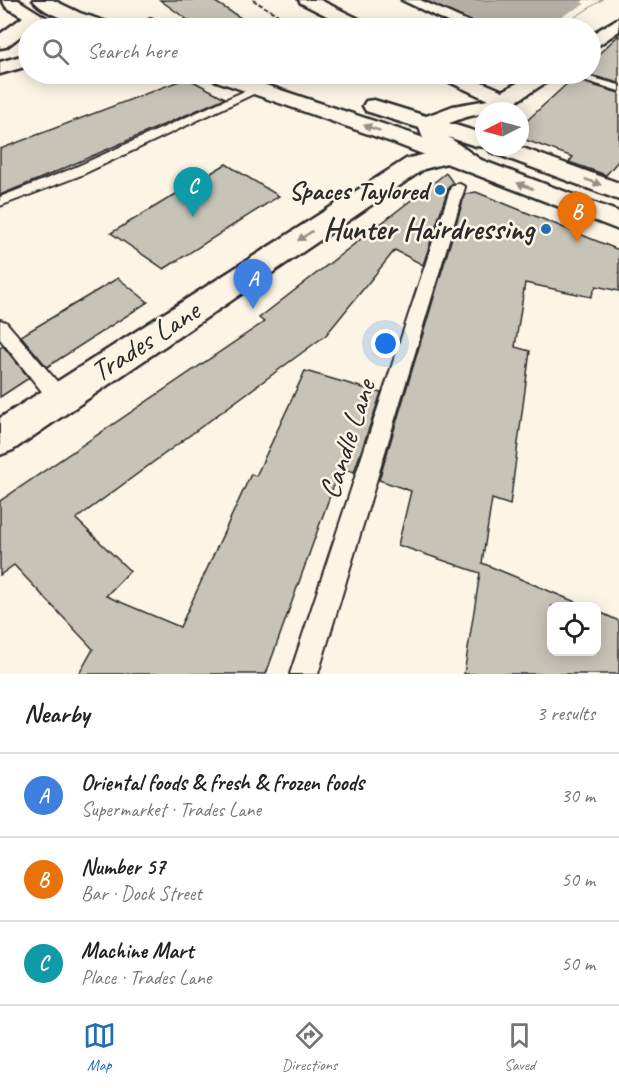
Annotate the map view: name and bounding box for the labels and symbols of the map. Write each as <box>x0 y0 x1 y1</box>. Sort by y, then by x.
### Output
north arrow <box>475 102 529 156</box>
one-way arrow <box>363 122 381 132</box>
pin: C <box>174 168 212 217</box>
place label: Spaces Taylored <box>289 174 433 207</box>
one-way arrow <box>584 178 602 188</box>
one-way arrow <box>516 181 534 190</box>
marker: Spaces Taylored <box>433 183 447 197</box>
pin: B <box>558 192 596 242</box>
place label: Hunter Hairdressing <box>323 210 536 248</box>
marker: Hunter Hairdressing <box>539 222 553 236</box>
one-way arrow <box>297 230 314 241</box>
pin: A <box>234 260 272 309</box>
street label: Trades Lane <box>83 290 209 390</box>
your location <box>371 329 400 358</box>
street label: Candle Lane <box>310 373 385 503</box>

